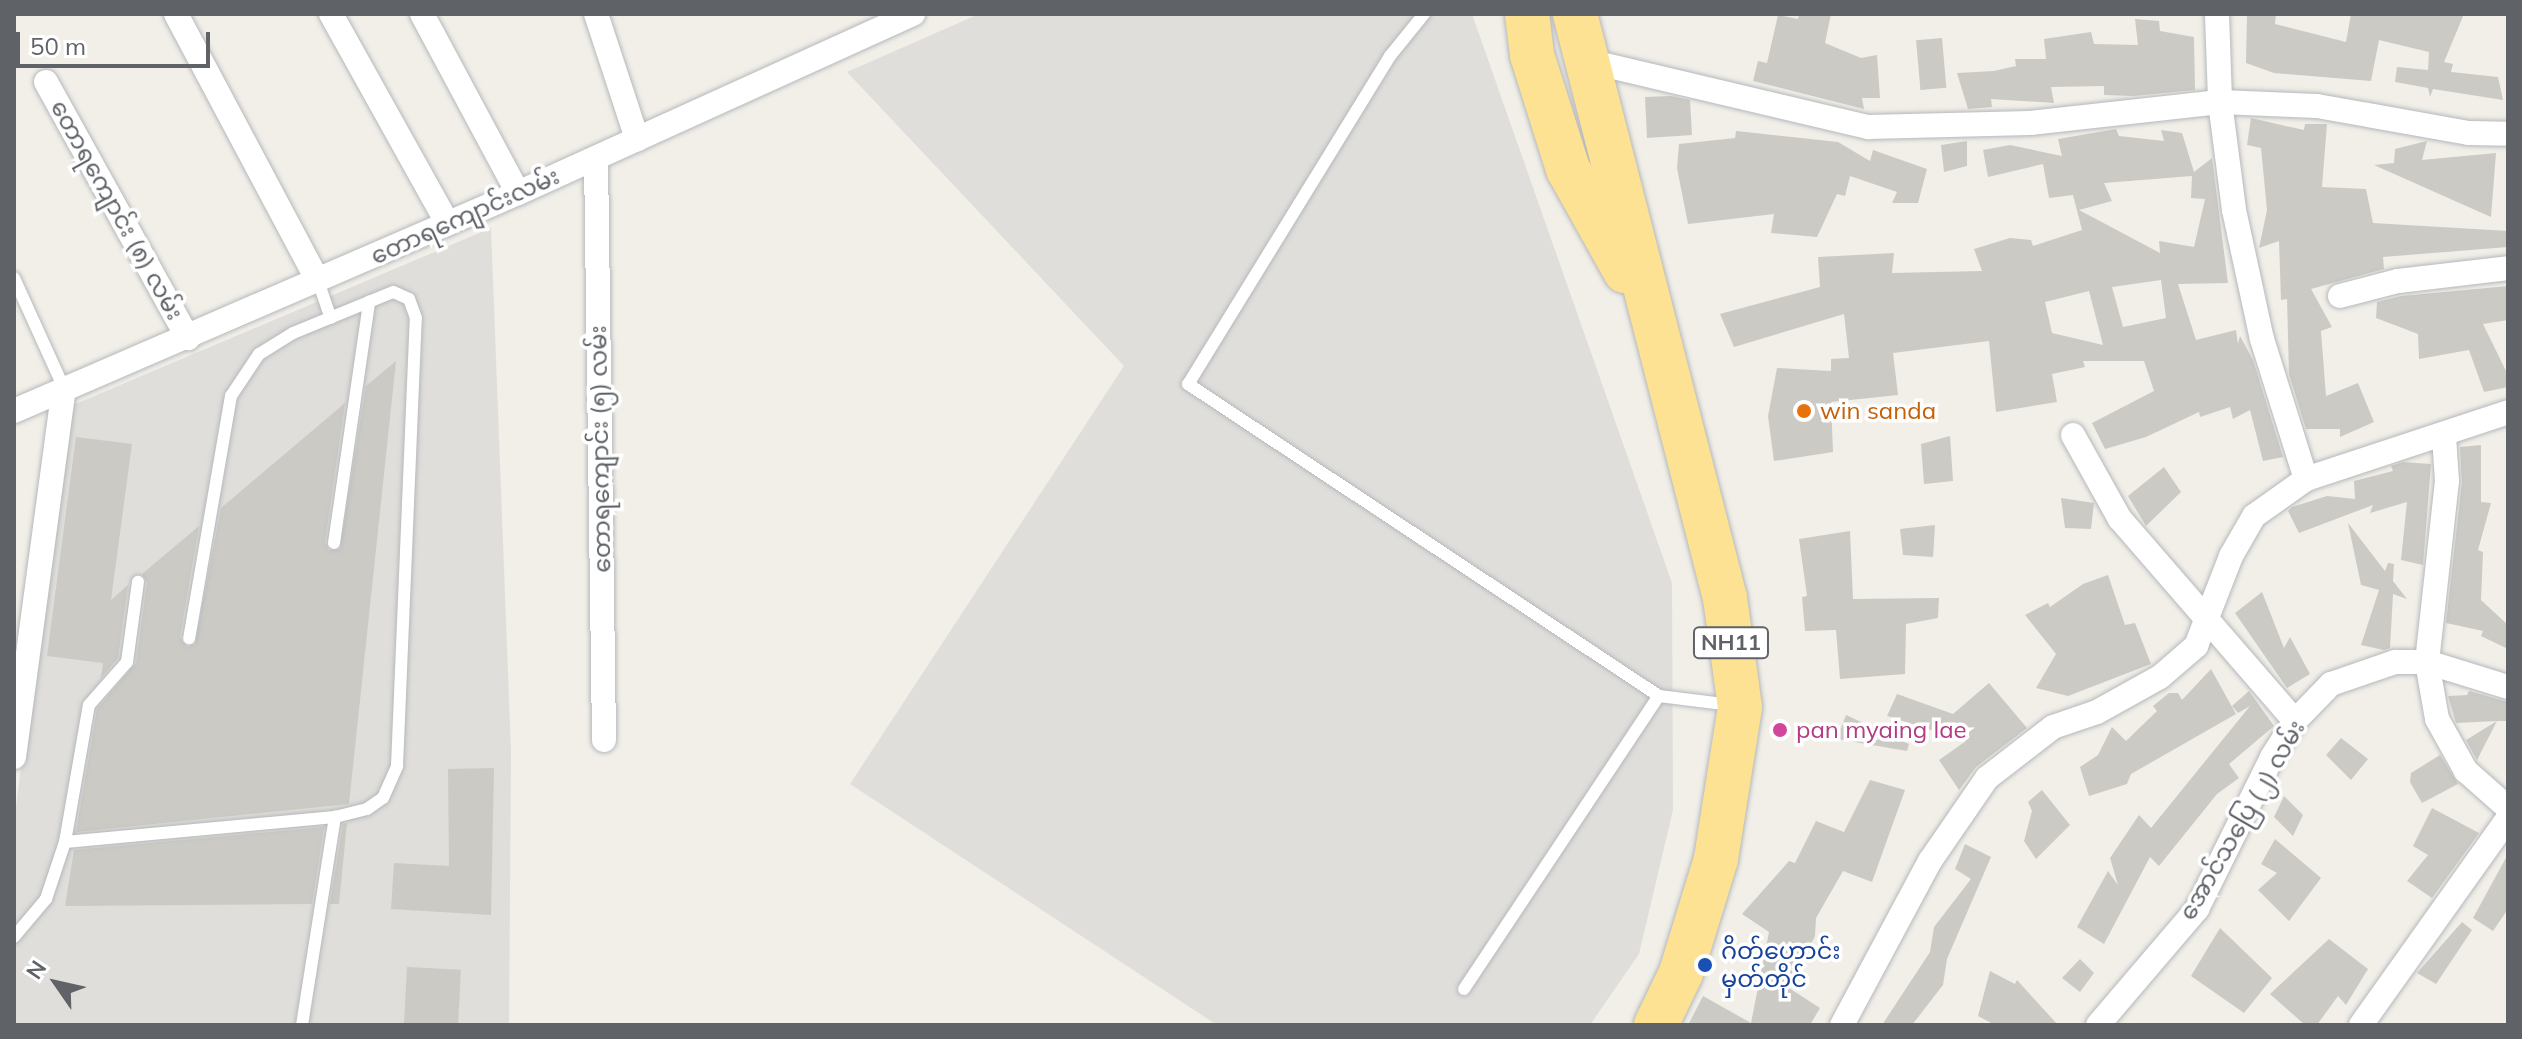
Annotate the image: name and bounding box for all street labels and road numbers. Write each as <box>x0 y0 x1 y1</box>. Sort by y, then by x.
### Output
street label: တောရကျောင်း (၈) လမ်း <box>45 95 189 325</box>
street label: တောရကျောင်းလမ်း <box>366 161 564 271</box>
street label: တောရကျောင်း (၅) လမ်း <box>583 325 617 573</box>
road number: NH11 <box>1691 625 1771 661</box>
street label: အောင်သပြေ (၂) လမ်း <box>2173 715 2311 925</box>

